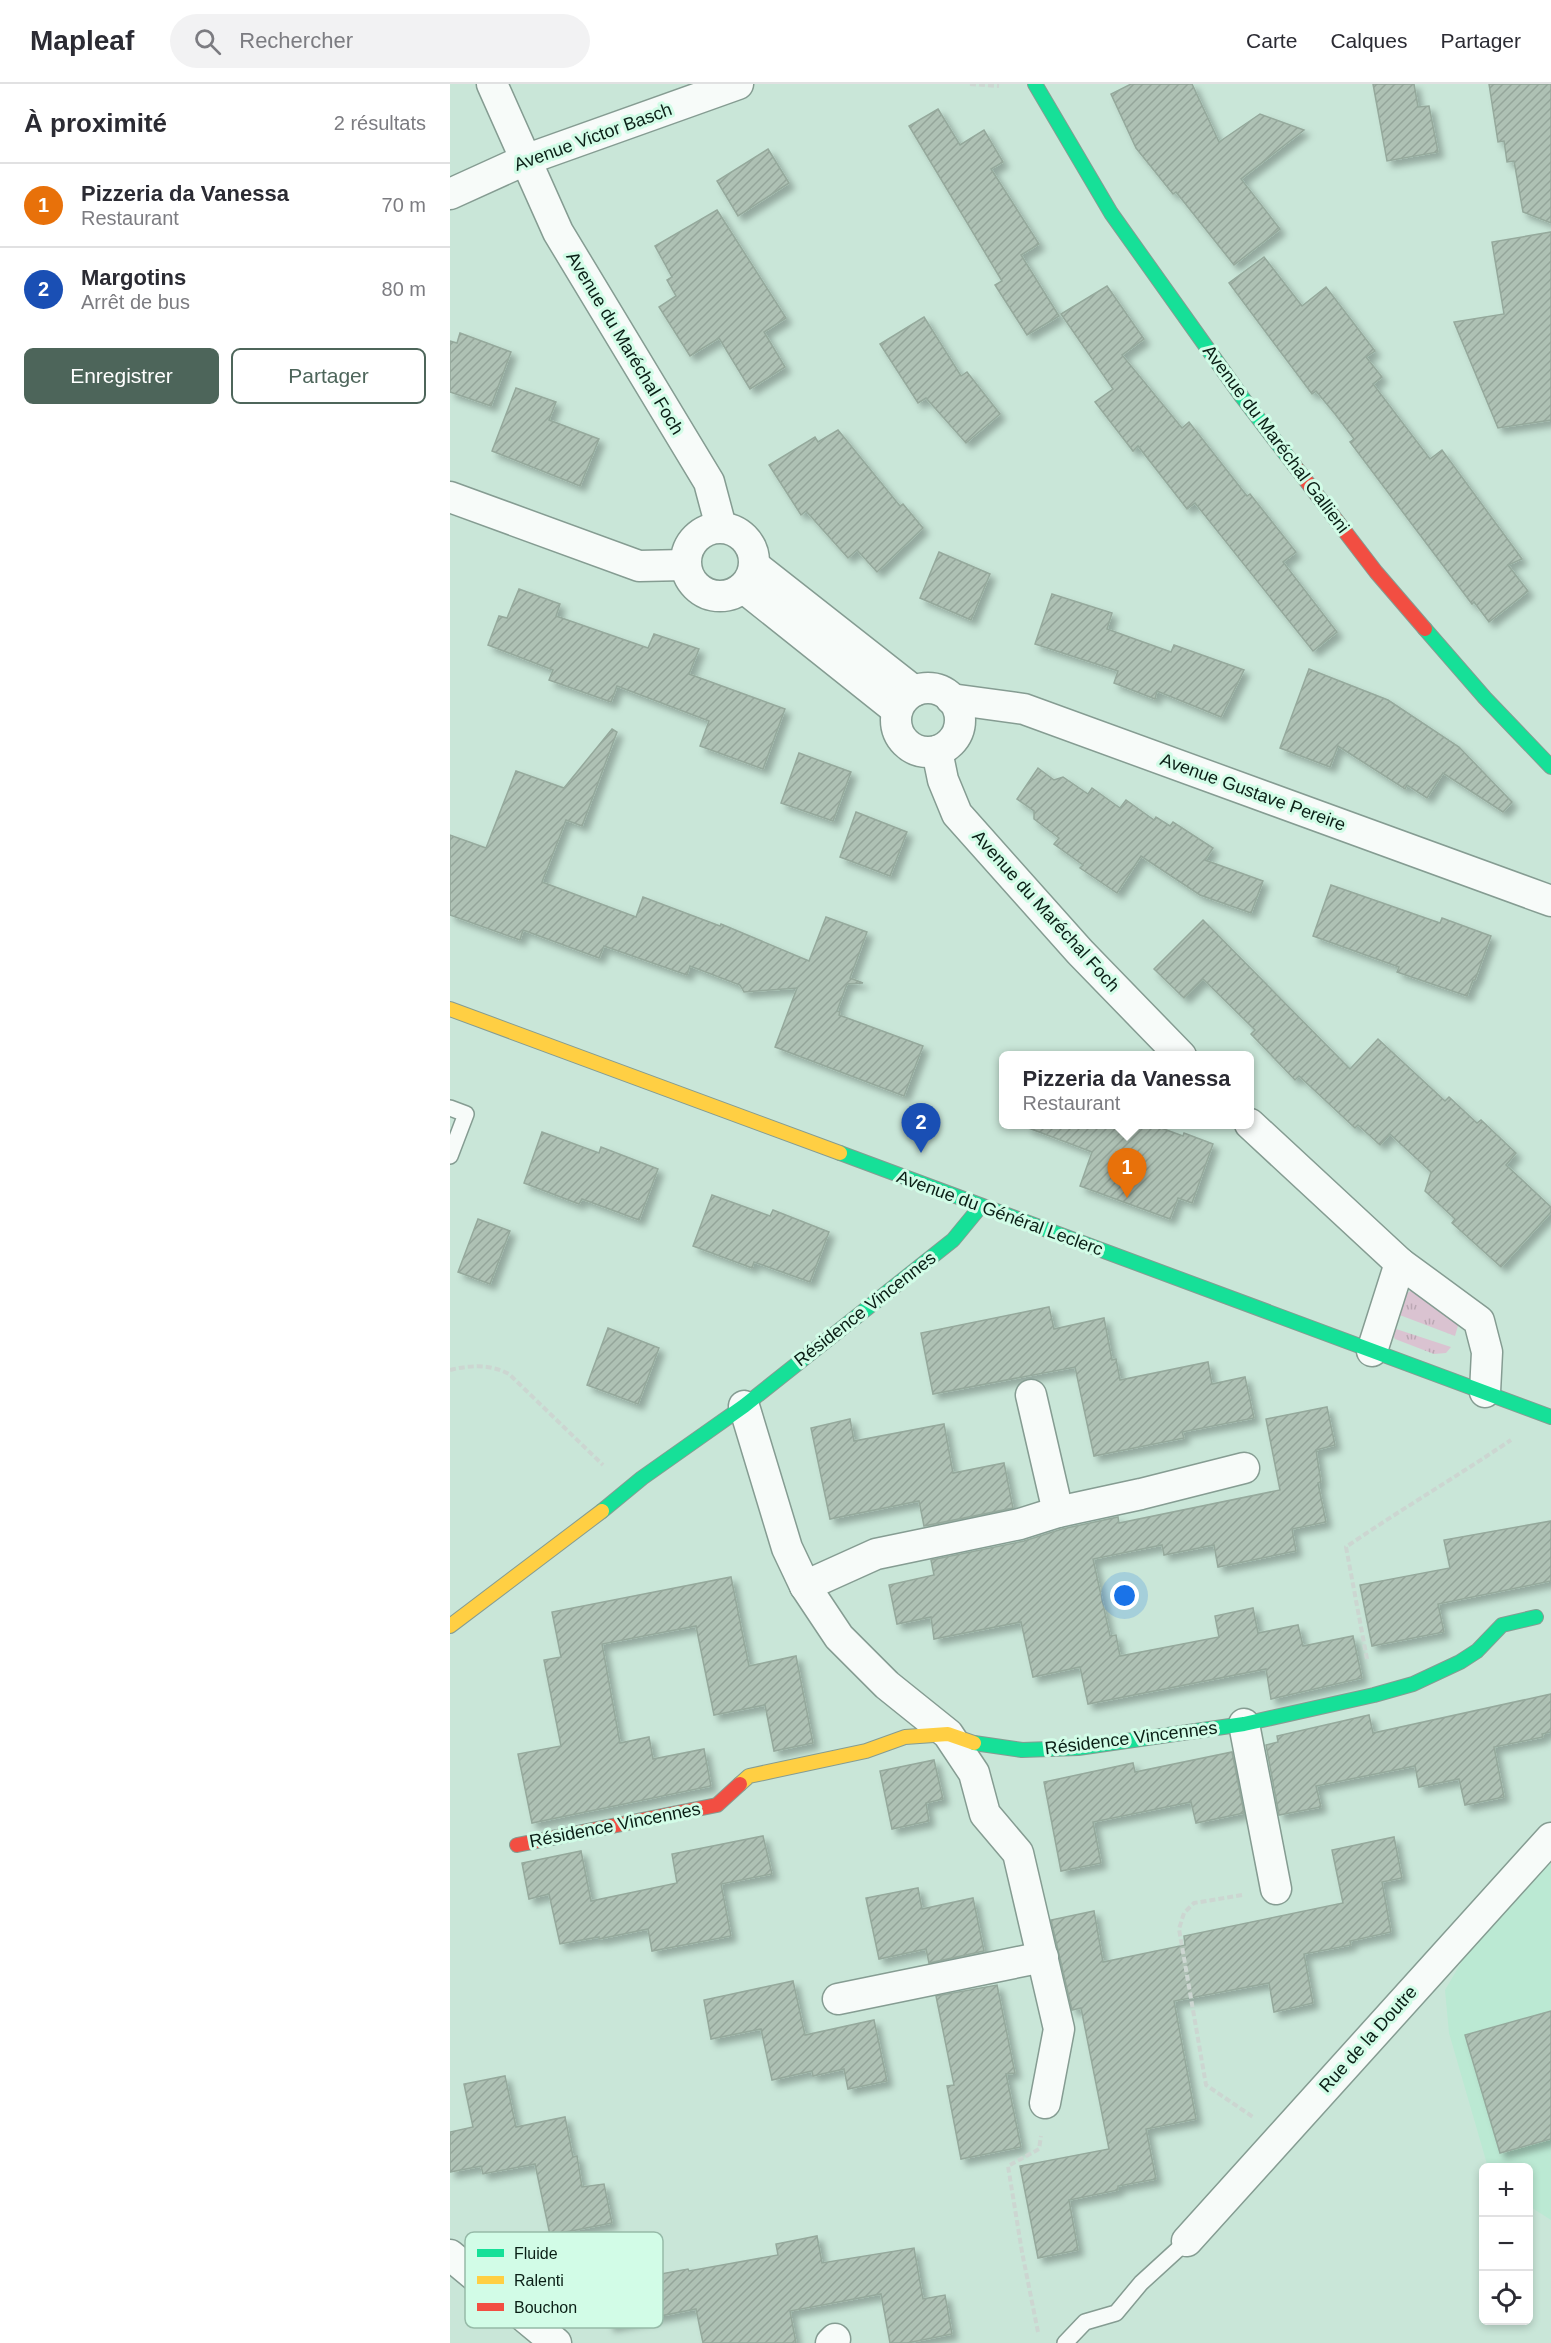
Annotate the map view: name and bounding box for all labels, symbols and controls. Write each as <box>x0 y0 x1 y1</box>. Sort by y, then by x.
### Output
search box <box>170 14 590 68</box>
text: Mapleaf <box>30 25 134 56</box>
icon: search <box>191 25 224 58</box>
text: Rechercher <box>239 28 353 53</box>
text: Carte <box>1246 29 1297 52</box>
text: Calques <box>1330 29 1407 52</box>
text: Partager <box>1440 29 1521 52</box>
street label: Avenue Victor Basch <box>511 99 675 175</box>
text: À proximité <box>24 108 167 138</box>
text: 2 résultats <box>334 112 426 134</box>
text: Pizzeria da Vanessa <box>81 181 289 206</box>
text: 1 <box>38 194 49 216</box>
text: 70 m <box>382 194 426 216</box>
text: Restaurant <box>81 207 179 229</box>
street label: Avenue du Maréchal Foch <box>562 248 688 438</box>
text: Margotins <box>81 265 186 290</box>
text: 2 <box>38 278 49 300</box>
text: 80 m <box>382 278 426 300</box>
text: Arrêt de bus <box>81 291 190 313</box>
street label: Avenue du Maréchal Gallieni <box>1199 341 1353 537</box>
button: Enregistrer <box>24 348 219 404</box>
button: Partager <box>231 348 426 404</box>
street label: Avenue Gustave Pereire <box>1158 749 1348 835</box>
street label: Avenue du Maréchal Foch <box>968 826 1124 996</box>
popup <box>999 1051 1254 1129</box>
text: Pizzeria da Vanessa <box>1023 1066 1230 1091</box>
text: Restaurant <box>1023 1092 1120 1114</box>
pin: 2 <box>902 1104 940 1153</box>
pin: 1 <box>1108 1148 1146 1198</box>
street label: Avenue du Général Leclerc <box>894 1166 1106 1260</box>
street label: Résidence Vincennes <box>790 1248 940 1370</box>
your location <box>1110 1581 1139 1610</box>
street label: Résidence Vincennes <box>1044 1717 1218 1759</box>
street label: Résidence Vincennes <box>528 1799 702 1851</box>
street label: Rue de la Doutre <box>1315 1982 1421 2096</box>
map controls <box>1479 2163 1533 2325</box>
button: + <box>1479 2163 1533 2217</box>
button: − <box>1479 2217 1533 2271</box>
legend <box>465 2232 663 2328</box>
text: Fluide <box>514 2245 558 2262</box>
button: locate <box>1479 2271 1533 2325</box>
text: Ralenti <box>514 2272 564 2289</box>
text: Bouchon <box>514 2299 577 2316</box>

